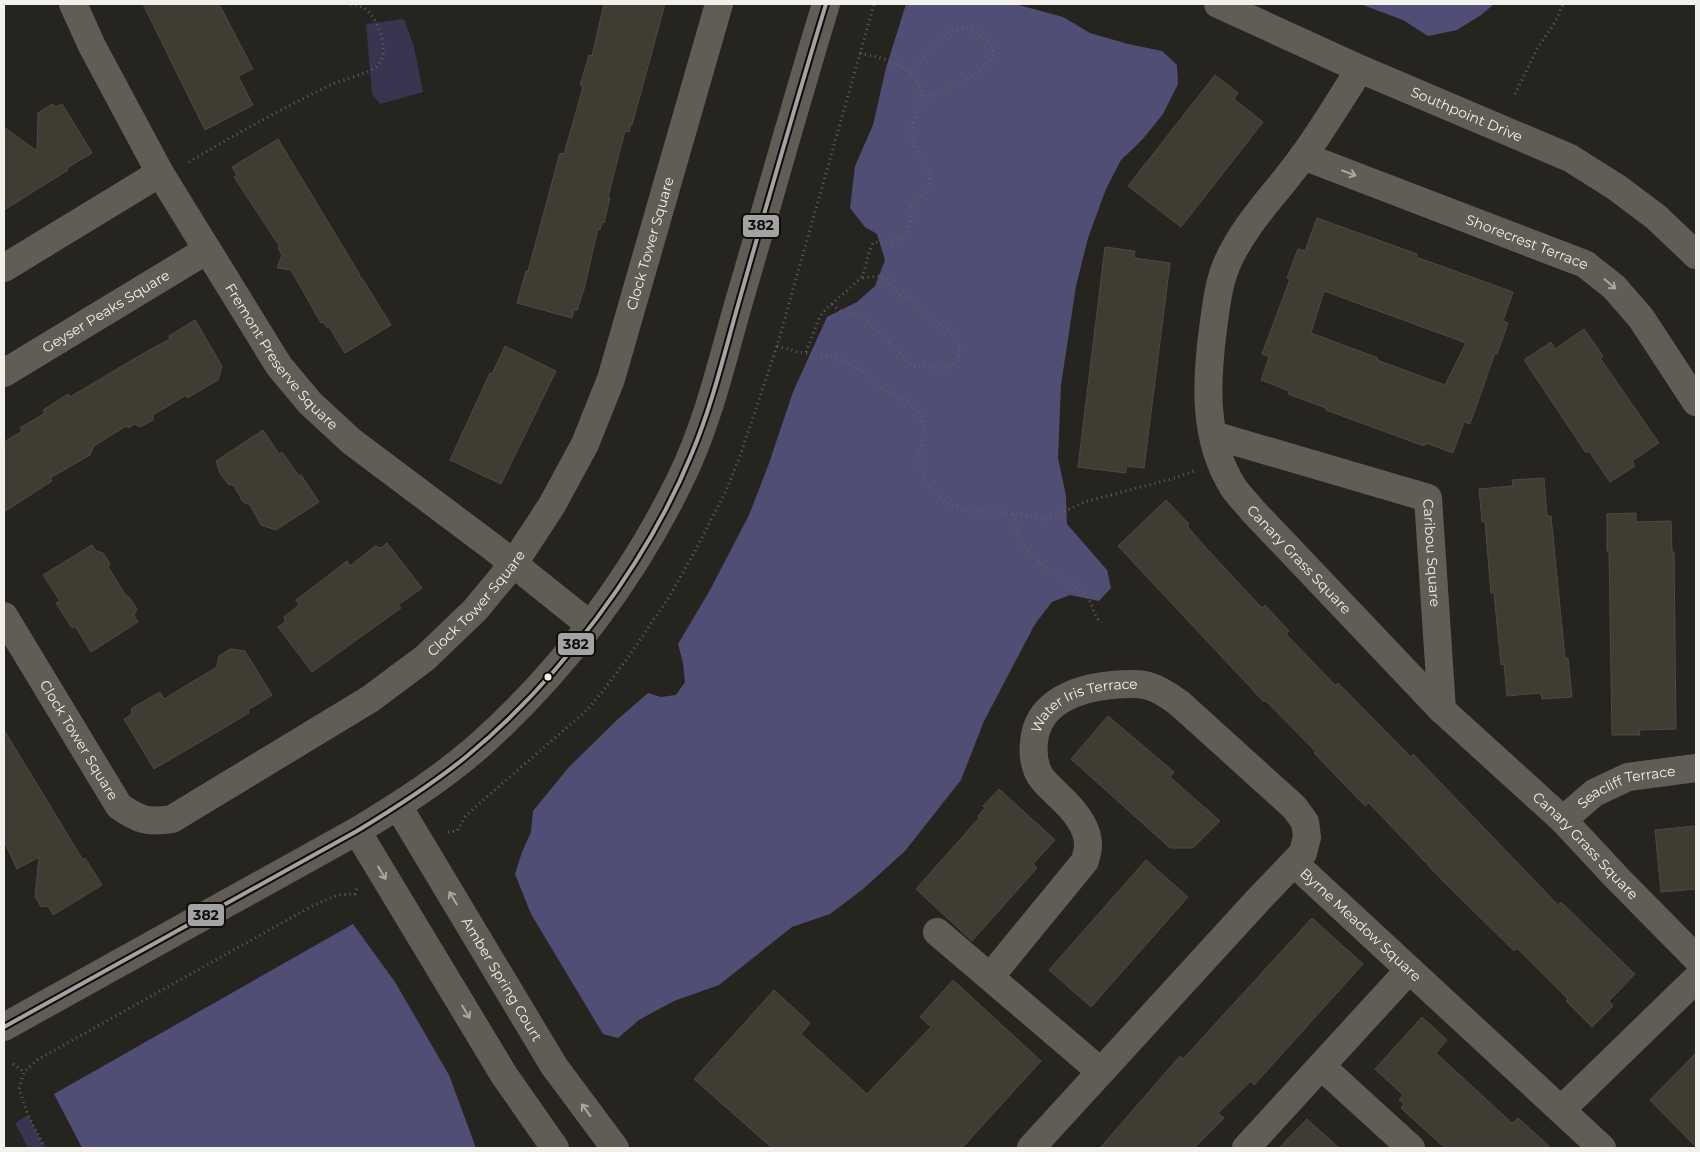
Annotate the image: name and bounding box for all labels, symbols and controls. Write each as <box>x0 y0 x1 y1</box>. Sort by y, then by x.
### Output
street label: Southpoint Drive <box>1408 83 1525 146</box>
one-way arrow <box>1341 169 1356 178</box>
street label: Clock Tower Square <box>622 175 678 312</box>
street label: Shorecrest Terrace <box>1463 210 1591 273</box>
line badge: 382 <box>742 214 780 238</box>
text: 382 <box>747 216 774 234</box>
street label: Geyser Peaks Square <box>39 266 173 357</box>
one-way arrow <box>1603 278 1616 290</box>
street label: Fremont Preserve Square <box>221 280 342 434</box>
street label: Caribou Square <box>1419 498 1444 608</box>
street label: Canary Grass Square <box>1243 501 1355 618</box>
street label: Clock Tower Square <box>423 547 529 660</box>
line badge: 382 <box>557 632 595 656</box>
text: 382 <box>562 635 589 653</box>
unlabelled marker <box>543 672 553 682</box>
street label: Water Iris Terrace <box>1027 675 1138 735</box>
street label: Clock Tower Square <box>36 676 122 804</box>
street label: Seacliff Terrace <box>1573 762 1676 813</box>
street label: Canary Grass Square <box>1529 788 1642 903</box>
street label: Byrne Meadow Square <box>1296 864 1425 985</box>
one-way arrow <box>378 865 388 879</box>
one-way arrow <box>447 891 457 905</box>
line badge: 382 <box>187 903 225 927</box>
text: 382 <box>192 906 219 924</box>
street label: Amber Spring Court <box>458 914 546 1045</box>
one-way arrow <box>461 1005 471 1019</box>
one-way arrow <box>580 1104 591 1117</box>

